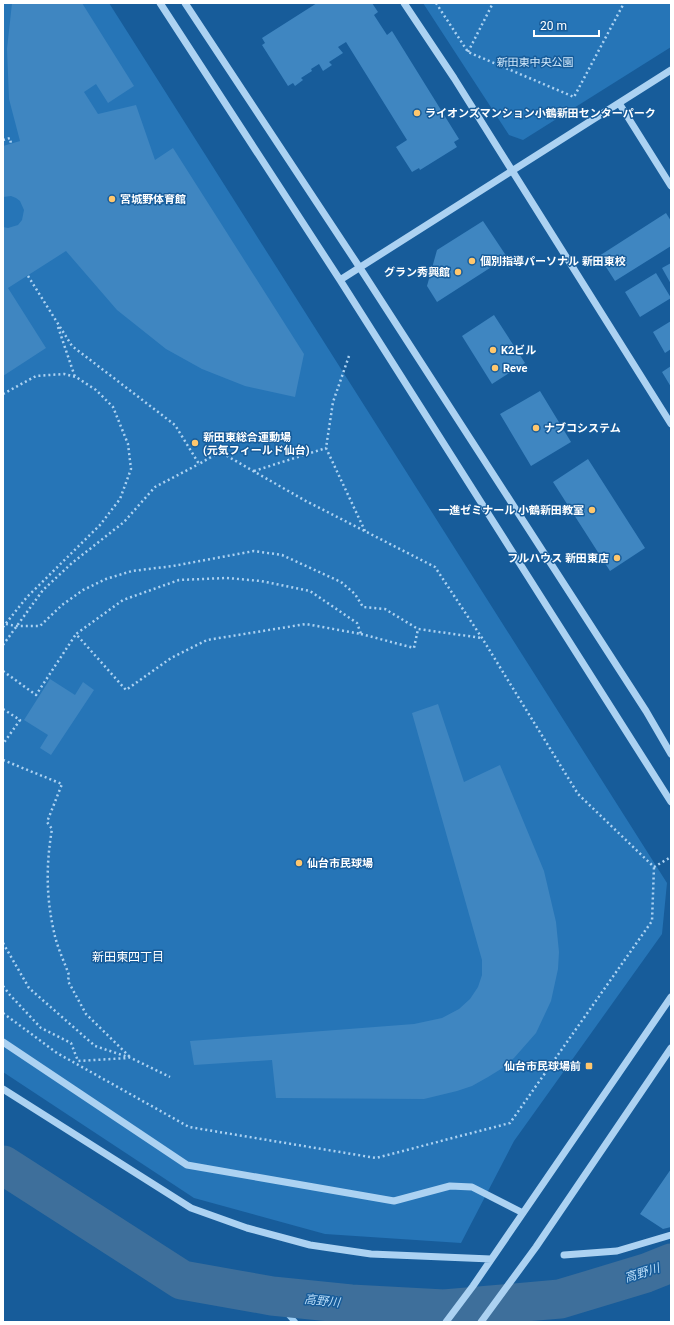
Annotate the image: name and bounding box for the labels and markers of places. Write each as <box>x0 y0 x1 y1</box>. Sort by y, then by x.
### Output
place label: ライオンズマンション小鶴新田センターパーク <box>425 107 656 120</box>
marker: ライオンズマンション小鶴新田センターパーク <box>412 108 422 118</box>
place label: 宮城野体育館 <box>120 193 186 206</box>
marker: 宮城野体育館 <box>107 194 117 204</box>
place label: 個別指導パーソナル 新田東校 <box>480 255 626 268</box>
marker: 個別指導パーソナル 新田東校 <box>467 256 477 266</box>
place label: グラン秀興館 <box>384 266 450 279</box>
marker: グラン秀興館 <box>453 267 463 277</box>
place label: K2ビル <box>501 344 536 357</box>
marker: K2ビル <box>488 345 498 355</box>
place label: Reve <box>503 362 527 375</box>
marker: Reve <box>490 363 500 373</box>
place label: ナブコシステム <box>544 422 621 435</box>
marker: ナブコシステム <box>531 423 541 433</box>
place label: 新田東総合運動場 (元気フィールド仙台) <box>203 431 310 457</box>
marker: 新田東総合運動場 (元気フィールド仙台) <box>190 438 200 448</box>
place label: 一進ゼミナール 小鶴新田教室 <box>438 504 584 517</box>
marker: 一進ゼミナール 小鶴新田教室 <box>587 505 597 515</box>
place label: フルハウス 新田東店 <box>507 552 609 565</box>
marker: フルハウス 新田東店 <box>612 553 622 563</box>
place label: 仙台市民球場 <box>307 857 373 870</box>
marker: 仙台市民球場 <box>294 858 304 868</box>
place label: 仙台市民球場前 <box>504 1060 581 1073</box>
marker: 仙台市民球場前 <box>584 1061 594 1071</box>

